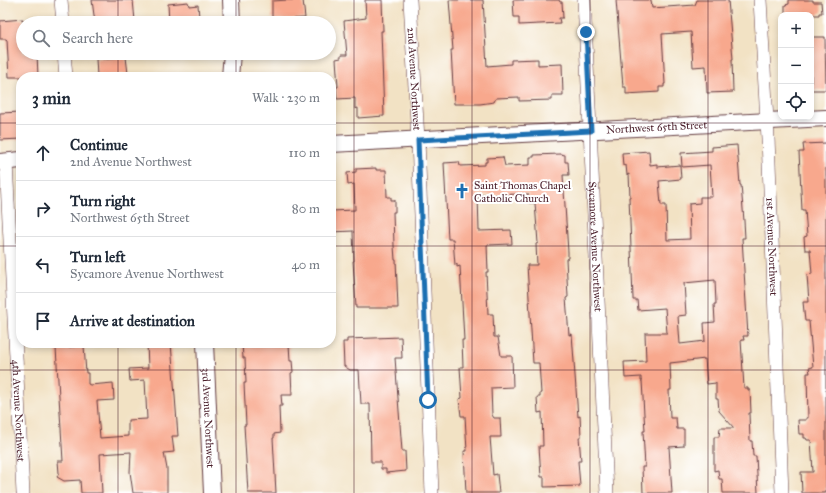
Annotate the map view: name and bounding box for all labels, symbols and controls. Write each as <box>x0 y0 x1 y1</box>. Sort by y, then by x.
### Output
map controls <box>778 12 814 120</box>
button: + <box>778 12 814 48</box>
search box <box>16 16 336 60</box>
route end <box>577 23 595 41</box>
icon: search <box>30 27 52 49</box>
street label: 2nd Avenue Northwest <box>405 27 424 131</box>
text: Search here <box>62 29 133 47</box>
button: − <box>778 48 814 84</box>
button: locate <box>778 84 814 120</box>
text: 3 min <box>32 88 71 109</box>
text: Walk · 230 m <box>252 90 320 106</box>
street label: Northwest 65th Street <box>606 118 708 136</box>
text: Continue <box>70 136 128 154</box>
icon: ahead <box>32 142 54 164</box>
text: 110 m <box>288 145 320 161</box>
text: 2nd Avenue Northwest <box>70 154 192 170</box>
place label: Saint Thomas Chapel Catholic Church <box>474 179 571 205</box>
street label: Sycamore Avenue Northwest <box>586 181 605 312</box>
church icon: Saint Thomas Chapel Catholic Church <box>453 182 471 200</box>
text: Turn right <box>70 192 135 210</box>
street label: 1st Avenue Northwest <box>764 197 781 296</box>
icon: right <box>32 198 54 220</box>
text: 80 m <box>292 201 320 217</box>
text: Northwest 65th Street <box>70 210 190 226</box>
text: Turn left <box>70 248 126 266</box>
icon: left <box>32 254 54 276</box>
text: 40 m <box>291 257 320 273</box>
text: Sycamore Avenue Northwest <box>70 266 224 282</box>
icon: arrive <box>32 310 54 332</box>
text: Arrive at destination <box>70 312 195 330</box>
street label: 4th Avenue Northwest <box>10 359 28 462</box>
street label: 3rd Avenue Northwest <box>200 368 217 468</box>
route start <box>419 391 437 409</box>

